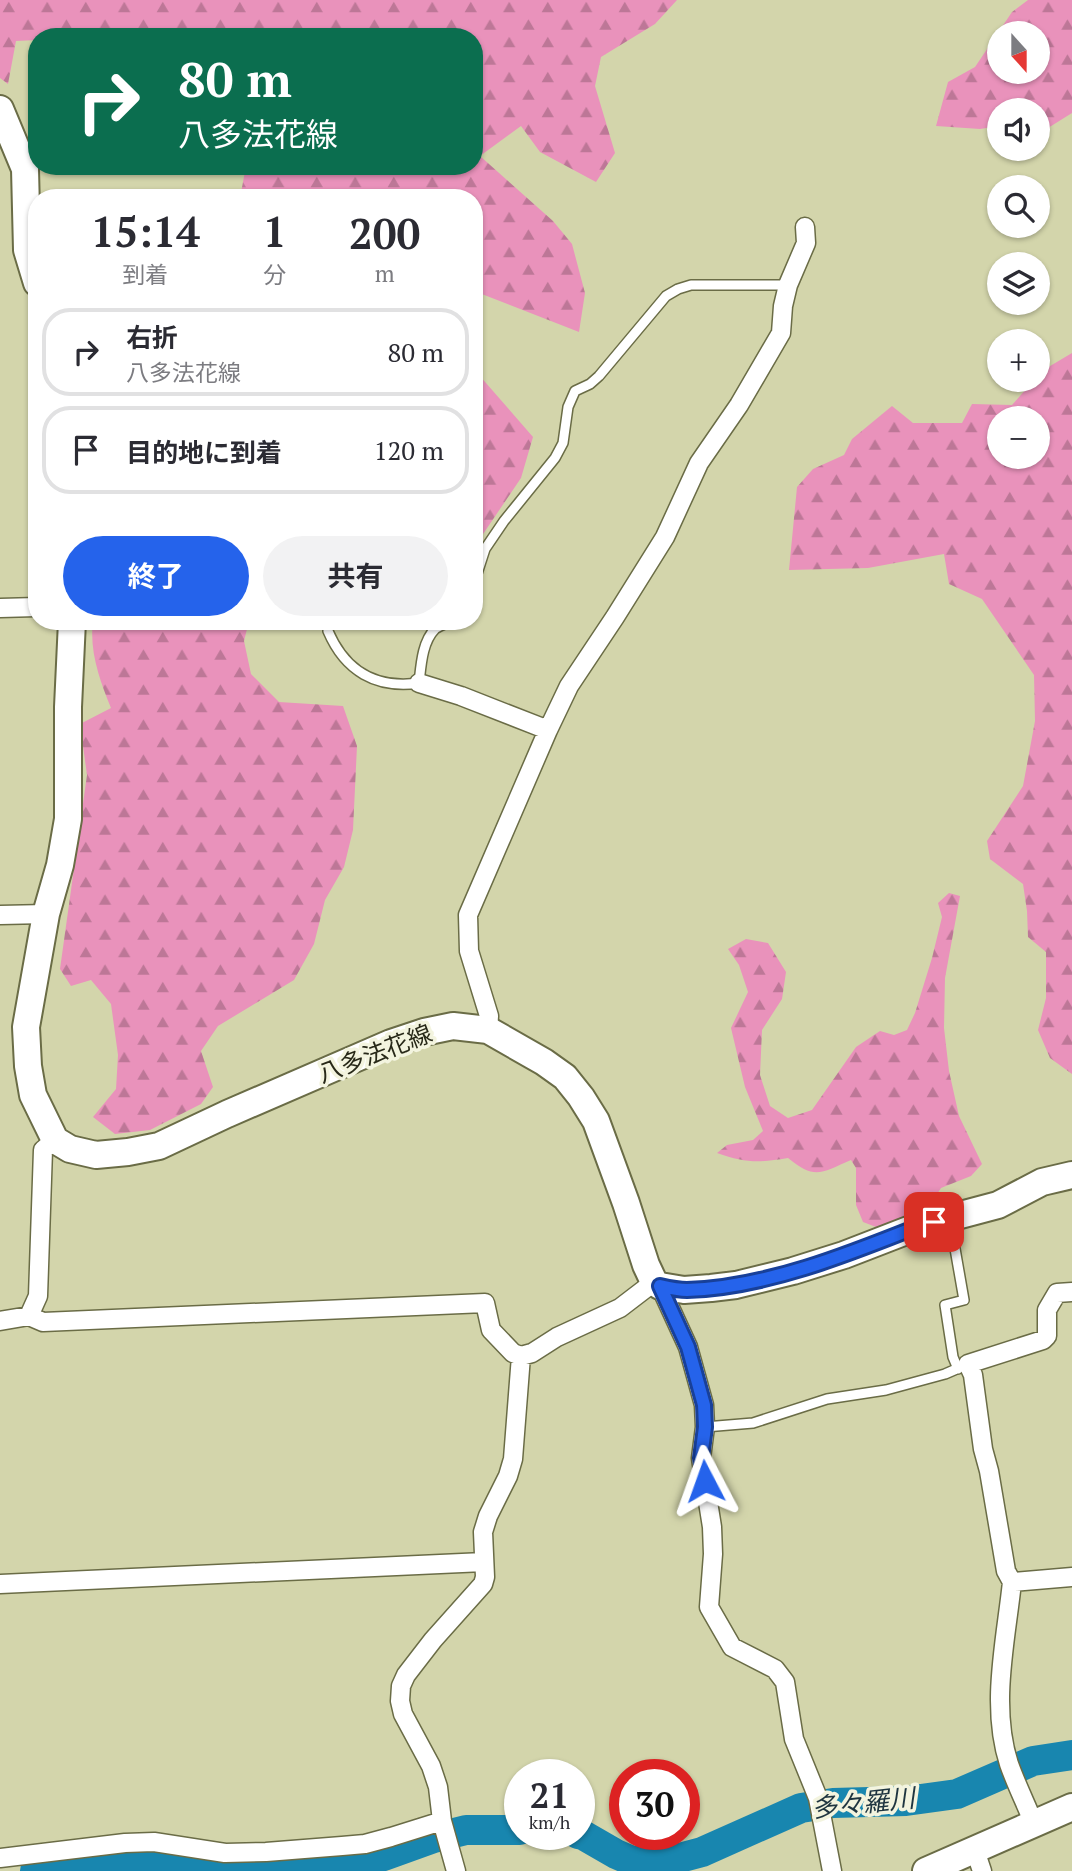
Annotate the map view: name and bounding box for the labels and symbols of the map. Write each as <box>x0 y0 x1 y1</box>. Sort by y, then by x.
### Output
north arrow <box>987 21 1050 84</box>
street label: 八多法花線 <box>313 1017 436 1090</box>
pin <box>904 1192 964 1252</box>
position arrow <box>668 1444 742 1518</box>
speed limit sign: 30 <box>609 1759 700 1850</box>
water label: 多々羅川 <box>809 1779 919 1824</box>

